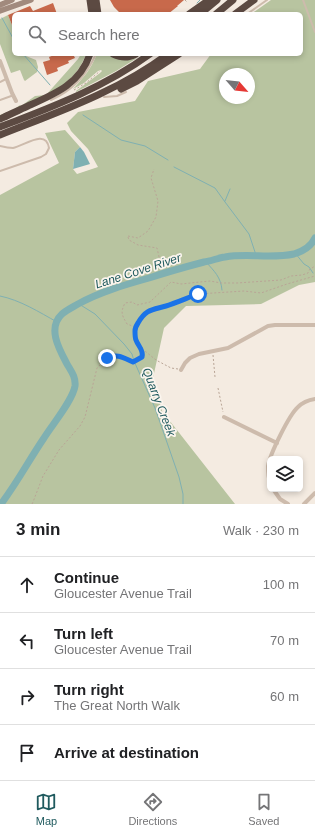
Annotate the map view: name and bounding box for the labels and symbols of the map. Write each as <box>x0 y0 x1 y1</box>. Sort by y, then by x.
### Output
north arrow <box>219 68 255 104</box>
water label: Lane Cove River <box>93 250 184 291</box>
route start <box>189 285 207 303</box>
route end <box>98 349 116 367</box>
water label: Quarry Creek <box>140 366 179 439</box>

